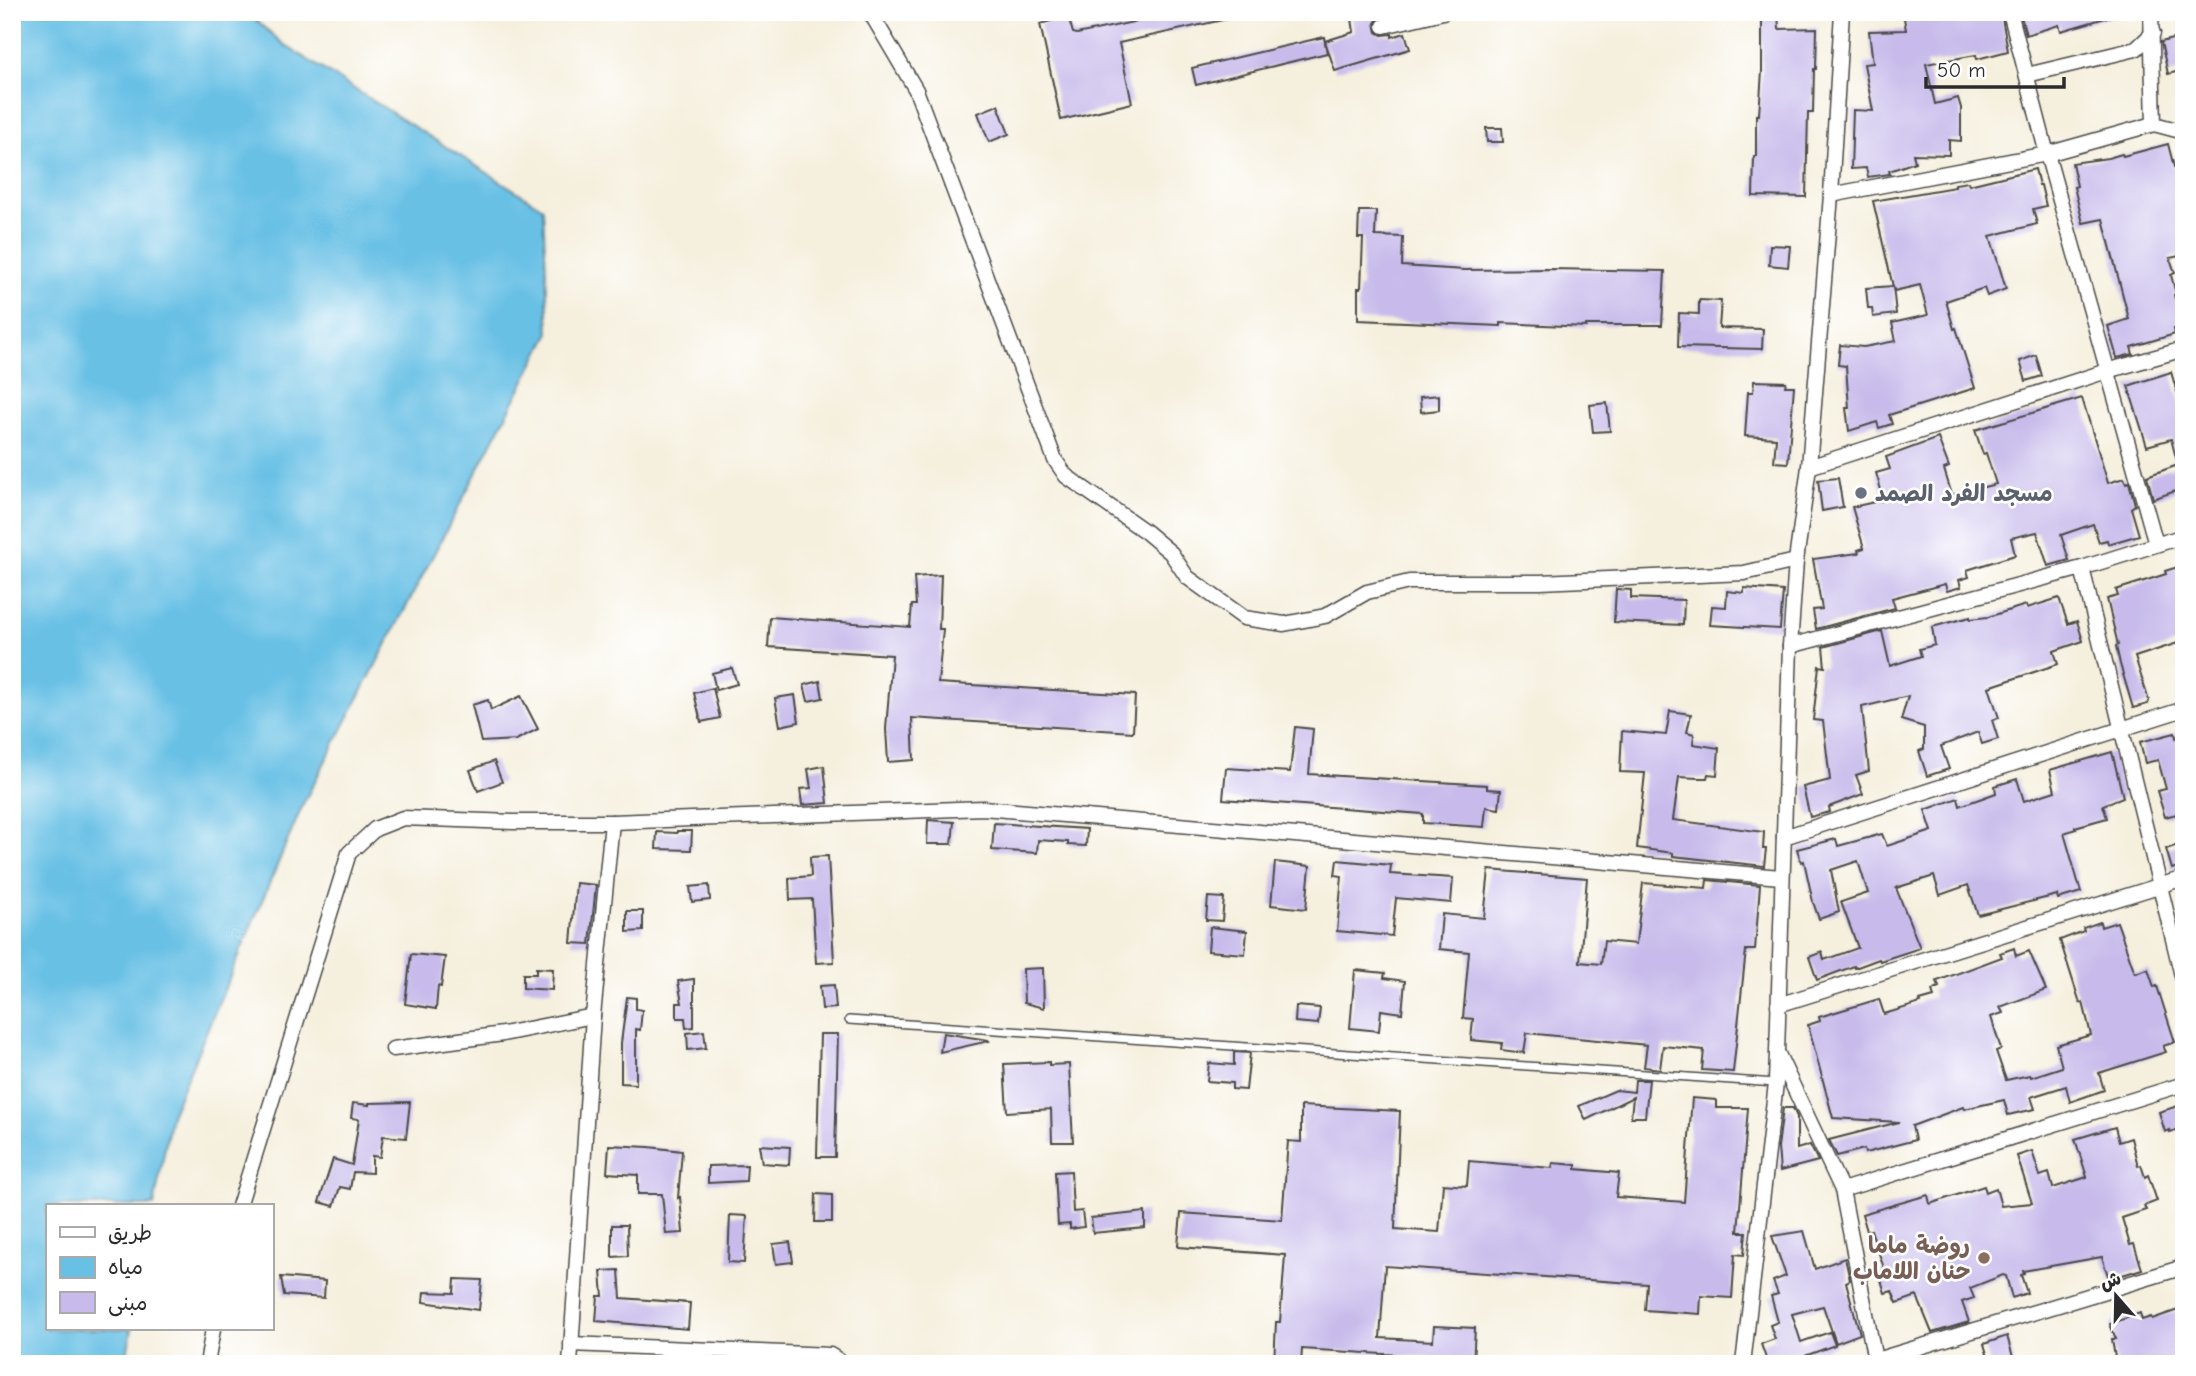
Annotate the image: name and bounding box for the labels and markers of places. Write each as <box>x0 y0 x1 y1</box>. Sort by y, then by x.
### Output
place label: مسجد الفرد الصمد <box>1875 480 2053 507</box>
marker: مسجد الفرد الصمد <box>1853 485 1869 501</box>
place label: روضة ماما حنان اللاماب <box>1853 1232 1970 1285</box>
marker: روضة ماما حنان اللاماب <box>1976 1250 1992 1266</box>

